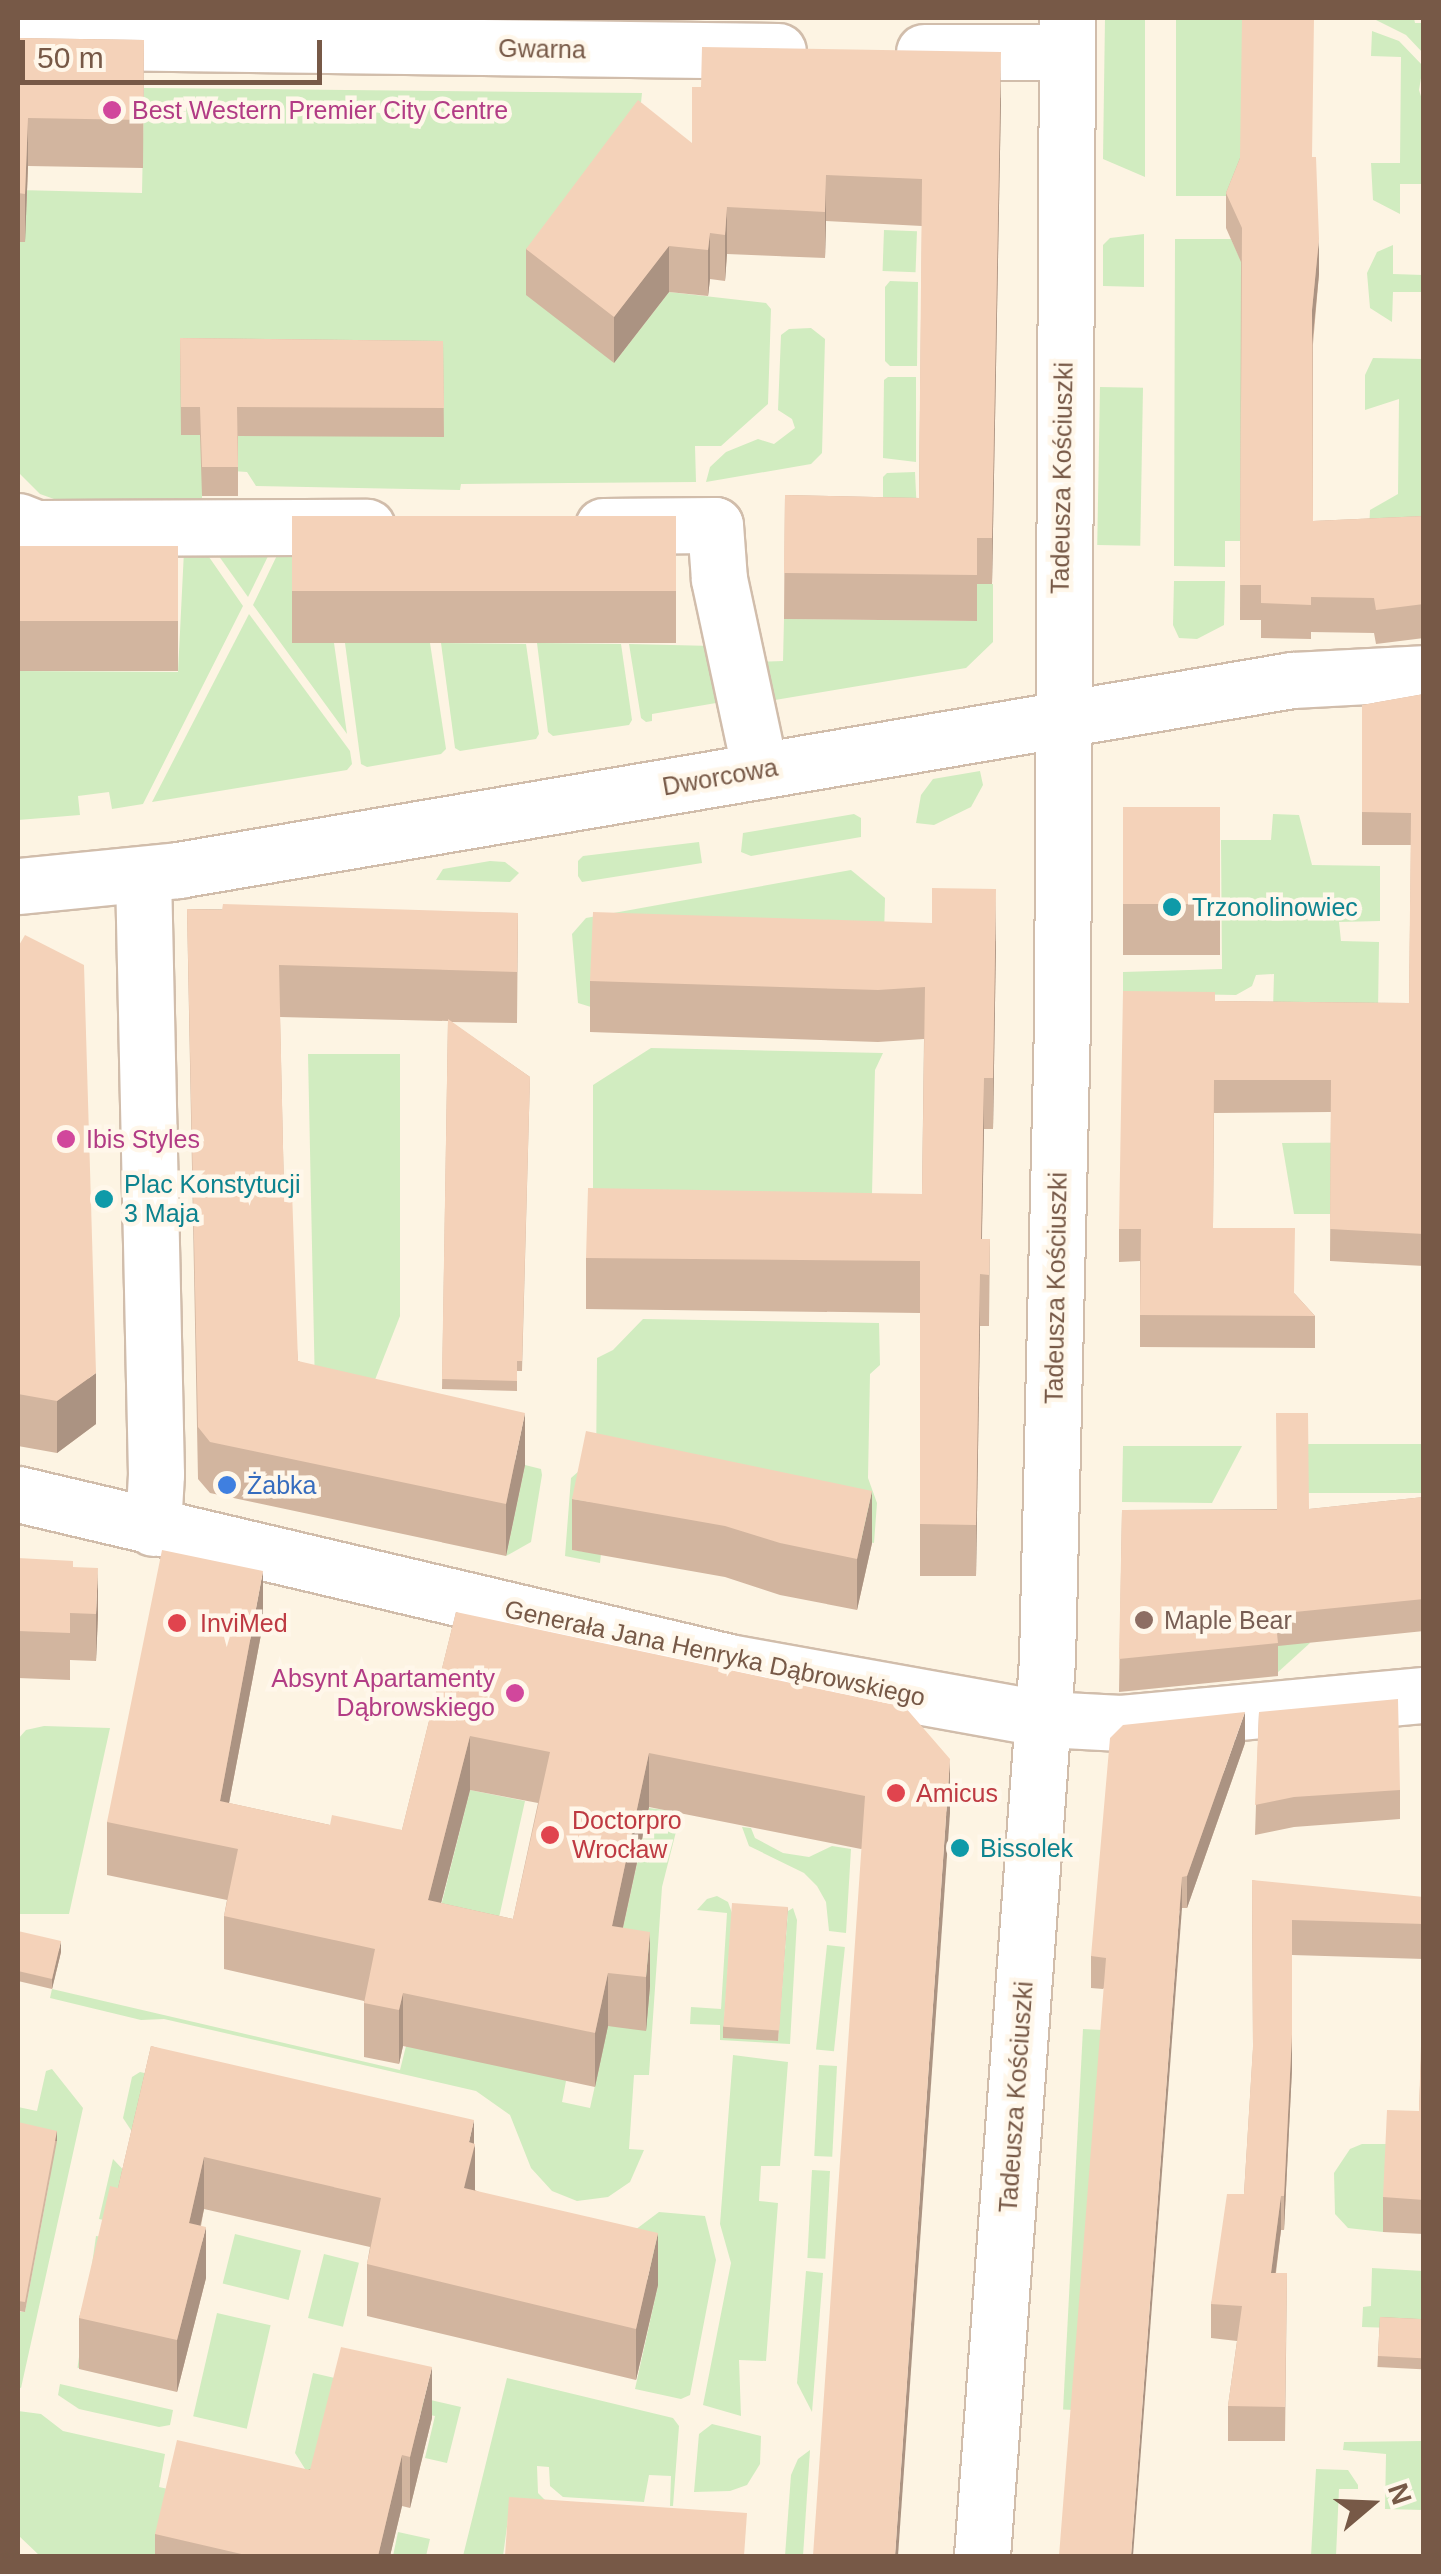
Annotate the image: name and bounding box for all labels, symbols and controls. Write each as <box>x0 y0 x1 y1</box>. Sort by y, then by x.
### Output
scale bar <box>25 20 328 82</box>
street label: Gwarna <box>498 33 586 65</box>
text: 50 m <box>37 41 104 74</box>
place label: Best Western Premier City Centre <box>132 95 508 125</box>
marker: Best Western Premier City Centre <box>101 99 123 121</box>
street label: Tadeusza Kościuszki <box>1045 362 1079 594</box>
street label: Dworcowa <box>660 752 780 802</box>
place label: Trzonolinowiec <box>1192 892 1358 922</box>
marker: Trzonolinowiec <box>1161 896 1183 918</box>
place label: Ibis Styles <box>86 1124 200 1154</box>
marker: Ibis Styles <box>55 1128 77 1150</box>
place label: Plac Konstytucji 3 Maja <box>124 1170 300 1229</box>
street label: Tadeusza Kościuszki <box>1039 1172 1073 1404</box>
marker: Plac Konstytucji 3 Maja <box>93 1188 115 1210</box>
place label: Żabka <box>247 1470 316 1500</box>
marker: Żabka <box>216 1474 238 1496</box>
street label: Generała Jana Henryka Dąbrowskiego <box>502 1594 928 1712</box>
place label: Maple Bear <box>1164 1605 1292 1635</box>
place label: InviMed <box>200 1608 288 1638</box>
marker: Maple Bear <box>1133 1609 1155 1631</box>
marker: InviMed <box>164 1610 190 1636</box>
place label: Absynt Apartamenty Dąbrowskiego <box>270 1664 495 1723</box>
marker: Absynt Apartamenty Dąbrowskiego <box>504 1682 526 1704</box>
place label: Amicus <box>916 1778 998 1808</box>
marker: Amicus <box>885 1782 907 1804</box>
place label: Doctorpro Wrocław <box>572 1806 682 1865</box>
marker: Doctorpro Wrocław <box>537 1822 563 1848</box>
place label: Bissolek <box>980 1833 1073 1863</box>
marker: Bissolek <box>949 1837 971 1859</box>
street label: Tadeusza Kościuszki <box>993 1980 1039 2214</box>
north arrow <box>1321 2454 1421 2554</box>
text: N <box>1382 2479 1418 2509</box>

